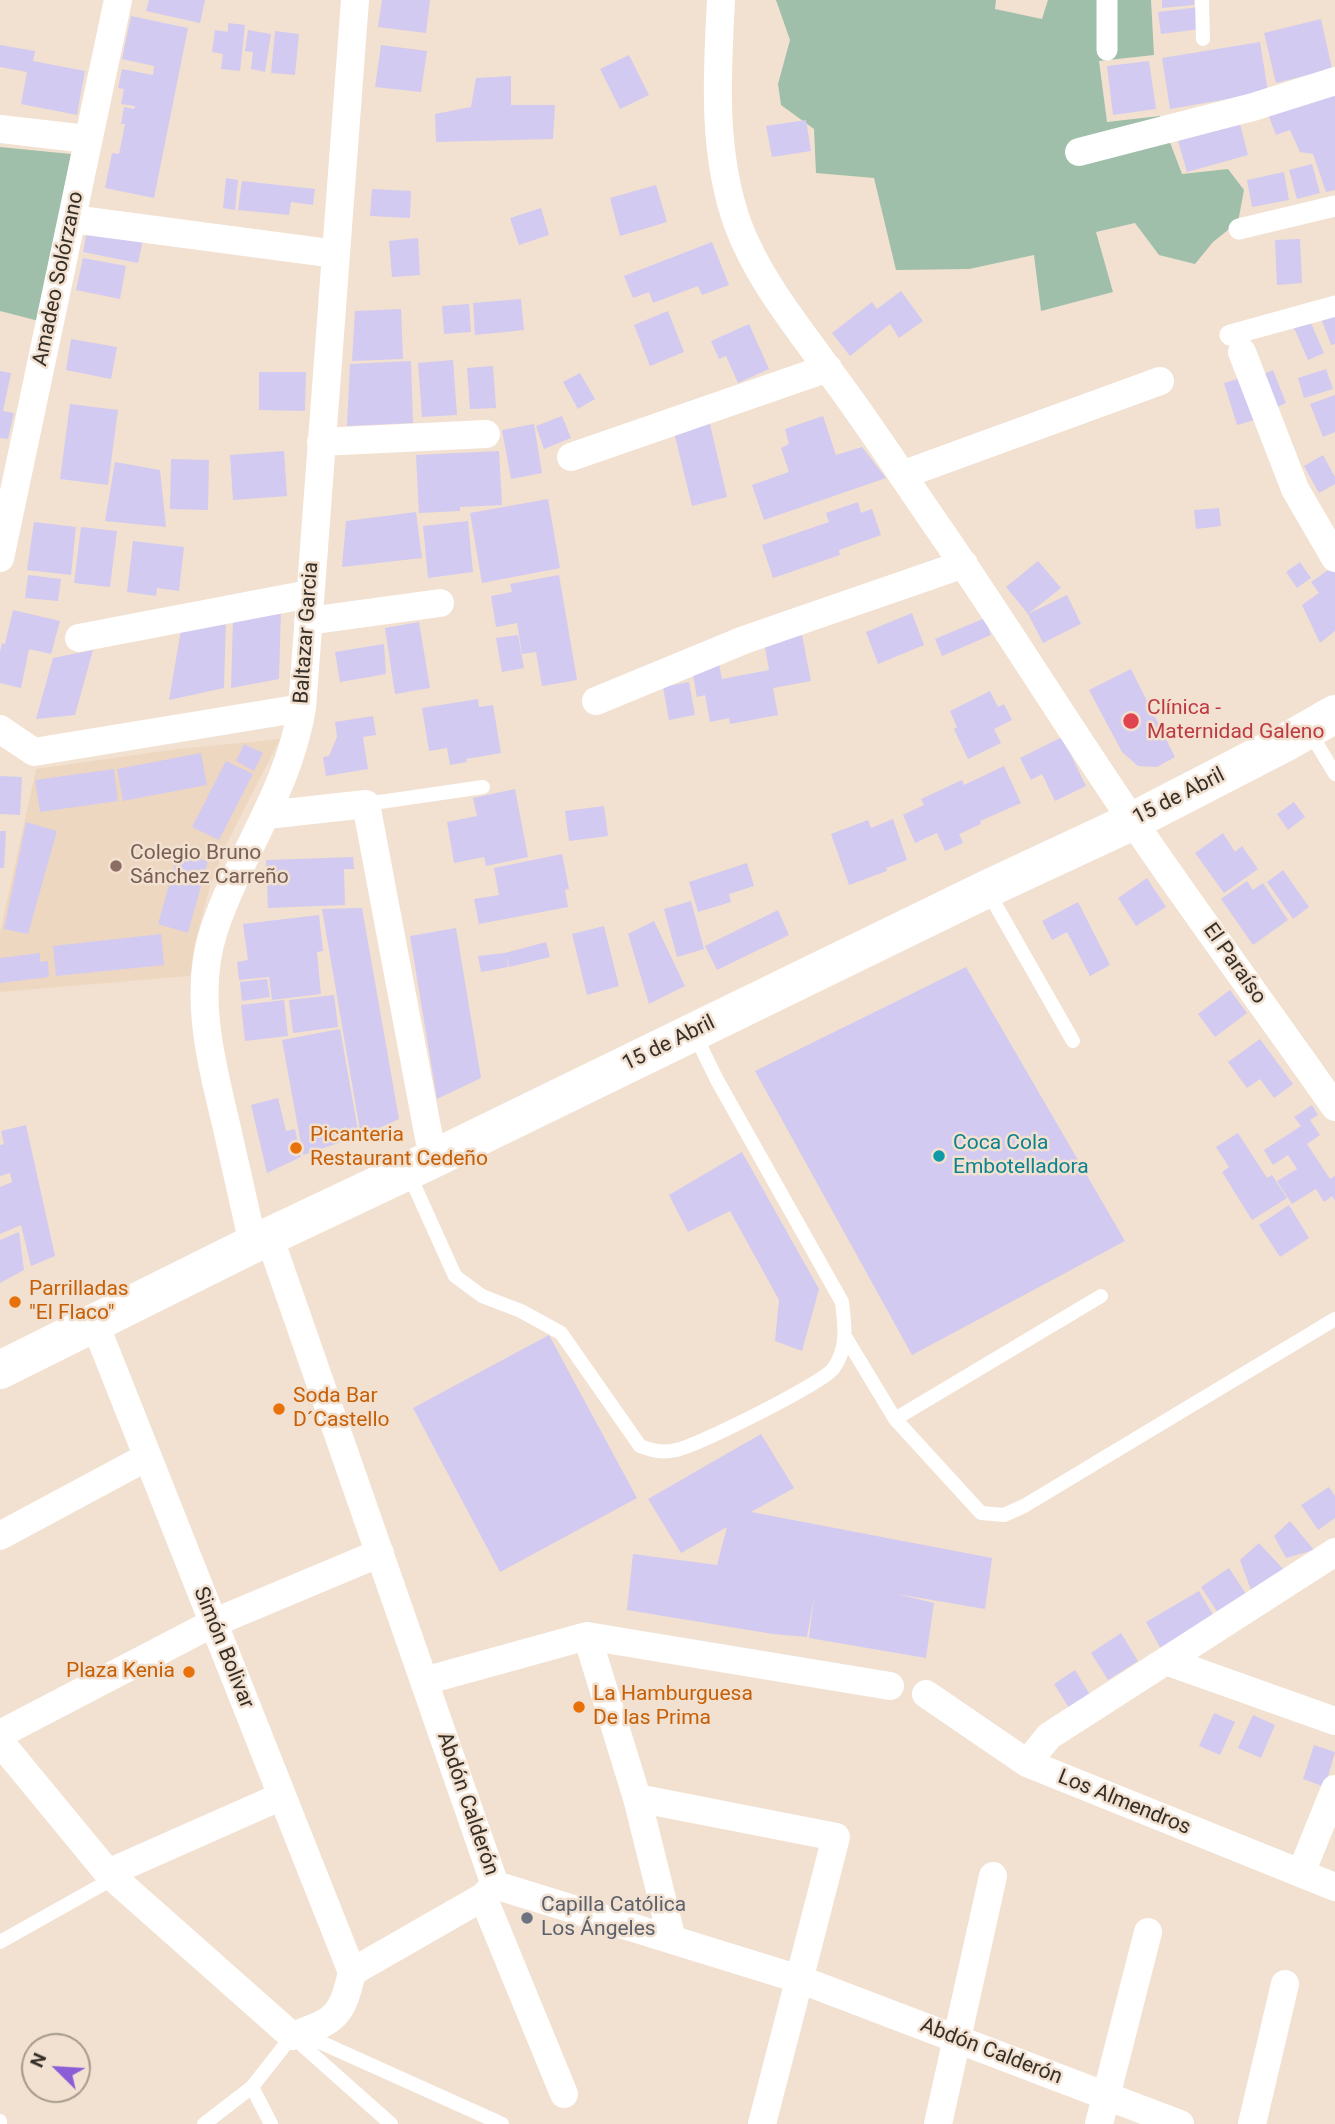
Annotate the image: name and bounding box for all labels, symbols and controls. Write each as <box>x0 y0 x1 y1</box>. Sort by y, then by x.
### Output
street label: Amadeo Solórzano <box>28 189 90 369</box>
street label: Baltazar Garcia <box>289 561 325 705</box>
place label: Clínica - Maternidad Galeno <box>1147 696 1324 746</box>
marker: Clínica - Maternidad Galeno <box>1121 711 1141 731</box>
street label: 15 de Abril <box>1129 763 1229 831</box>
place label: Colegio Bruno Sánchez Carreño <box>130 841 289 891</box>
marker: Colegio Bruno Sánchez Carreño <box>108 858 124 874</box>
street label: El Paraíso <box>1197 919 1271 1009</box>
street label: 15 de Abril <box>619 1011 719 1077</box>
place label: Picanteria Restaurant Cedeño <box>310 1123 488 1173</box>
place label: Coca Cola Embotelladora <box>953 1131 1089 1181</box>
marker: Picanteria Restaurant Cedeño <box>288 1140 304 1156</box>
marker: Coca Cola Embotelladora <box>931 1148 947 1164</box>
place label: Parrilladas "El Flaco" <box>29 1277 129 1327</box>
marker: Parrilladas "El Flaco" <box>7 1294 23 1310</box>
place label: Soda Bar D´Castello <box>293 1384 389 1434</box>
marker: Soda Bar D´Castello <box>271 1401 287 1417</box>
street label: Simón Bolivar <box>187 1584 259 1712</box>
place label: Plaza Kenia <box>66 1659 175 1685</box>
marker: Plaza Kenia <box>181 1664 197 1680</box>
place label: La Hamburguesa De las Prima <box>593 1682 753 1732</box>
marker: La Hamburguesa De las Prima <box>571 1699 587 1715</box>
street label: Abdón Calderón <box>431 1729 503 1879</box>
street label: Los Almendros <box>1054 1765 1194 1841</box>
place label: Capilla Católica Los Ángeles <box>541 1893 686 1943</box>
marker: Capilla Católica Los Ángeles <box>519 1910 535 1926</box>
street label: Abdón Calderón <box>917 2013 1065 2091</box>
north arrow <box>21 2033 91 2103</box>
text: N <box>25 2049 51 2071</box>

